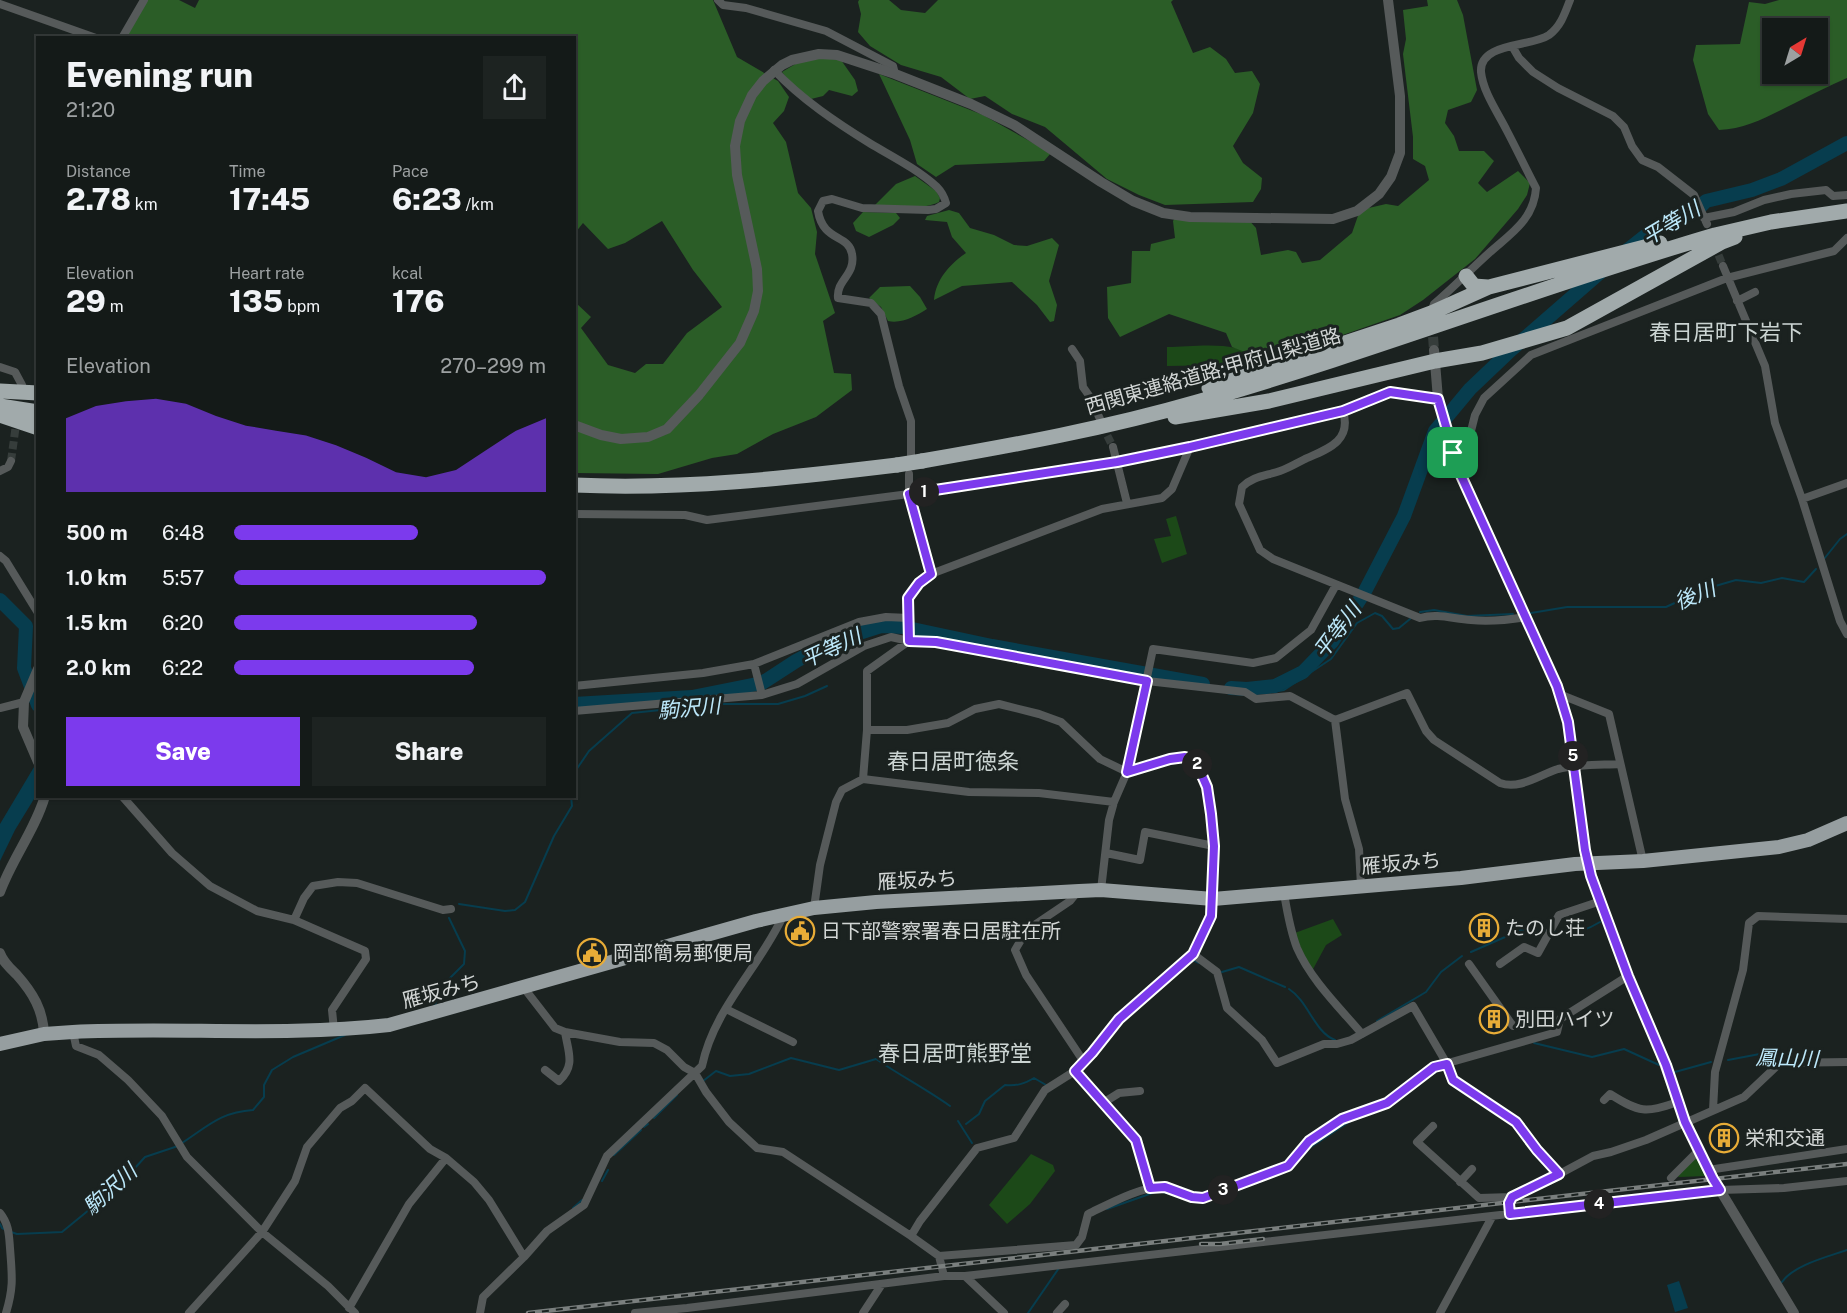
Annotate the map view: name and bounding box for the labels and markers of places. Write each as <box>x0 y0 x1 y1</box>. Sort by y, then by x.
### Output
pin <box>1427 427 1478 478</box>
pin: 1 <box>909 477 939 507</box>
pin: 5 <box>1558 741 1588 771</box>
pin: 2 <box>1182 749 1212 779</box>
building icon: たのし荘 <box>1468 912 1500 944</box>
public building icon: 日下部警察署春日居駐在所 <box>784 915 816 947</box>
place label: たのし荘 <box>1505 916 1585 940</box>
place label: 日下部警察署春日居駐在所 <box>821 919 1061 943</box>
public building icon: 岡部簡易郵便局 <box>576 937 608 969</box>
place label: 岡部簡易郵便局 <box>613 941 753 965</box>
building icon: 別田ハイツ <box>1478 1003 1510 1035</box>
place label: 別田ハイツ <box>1515 1007 1615 1031</box>
building icon: 栄和交通 <box>1708 1122 1740 1154</box>
place label: 栄和交通 <box>1745 1126 1825 1150</box>
pin: 3 <box>1208 1175 1238 1205</box>
pin: 4 <box>1584 1189 1614 1219</box>

